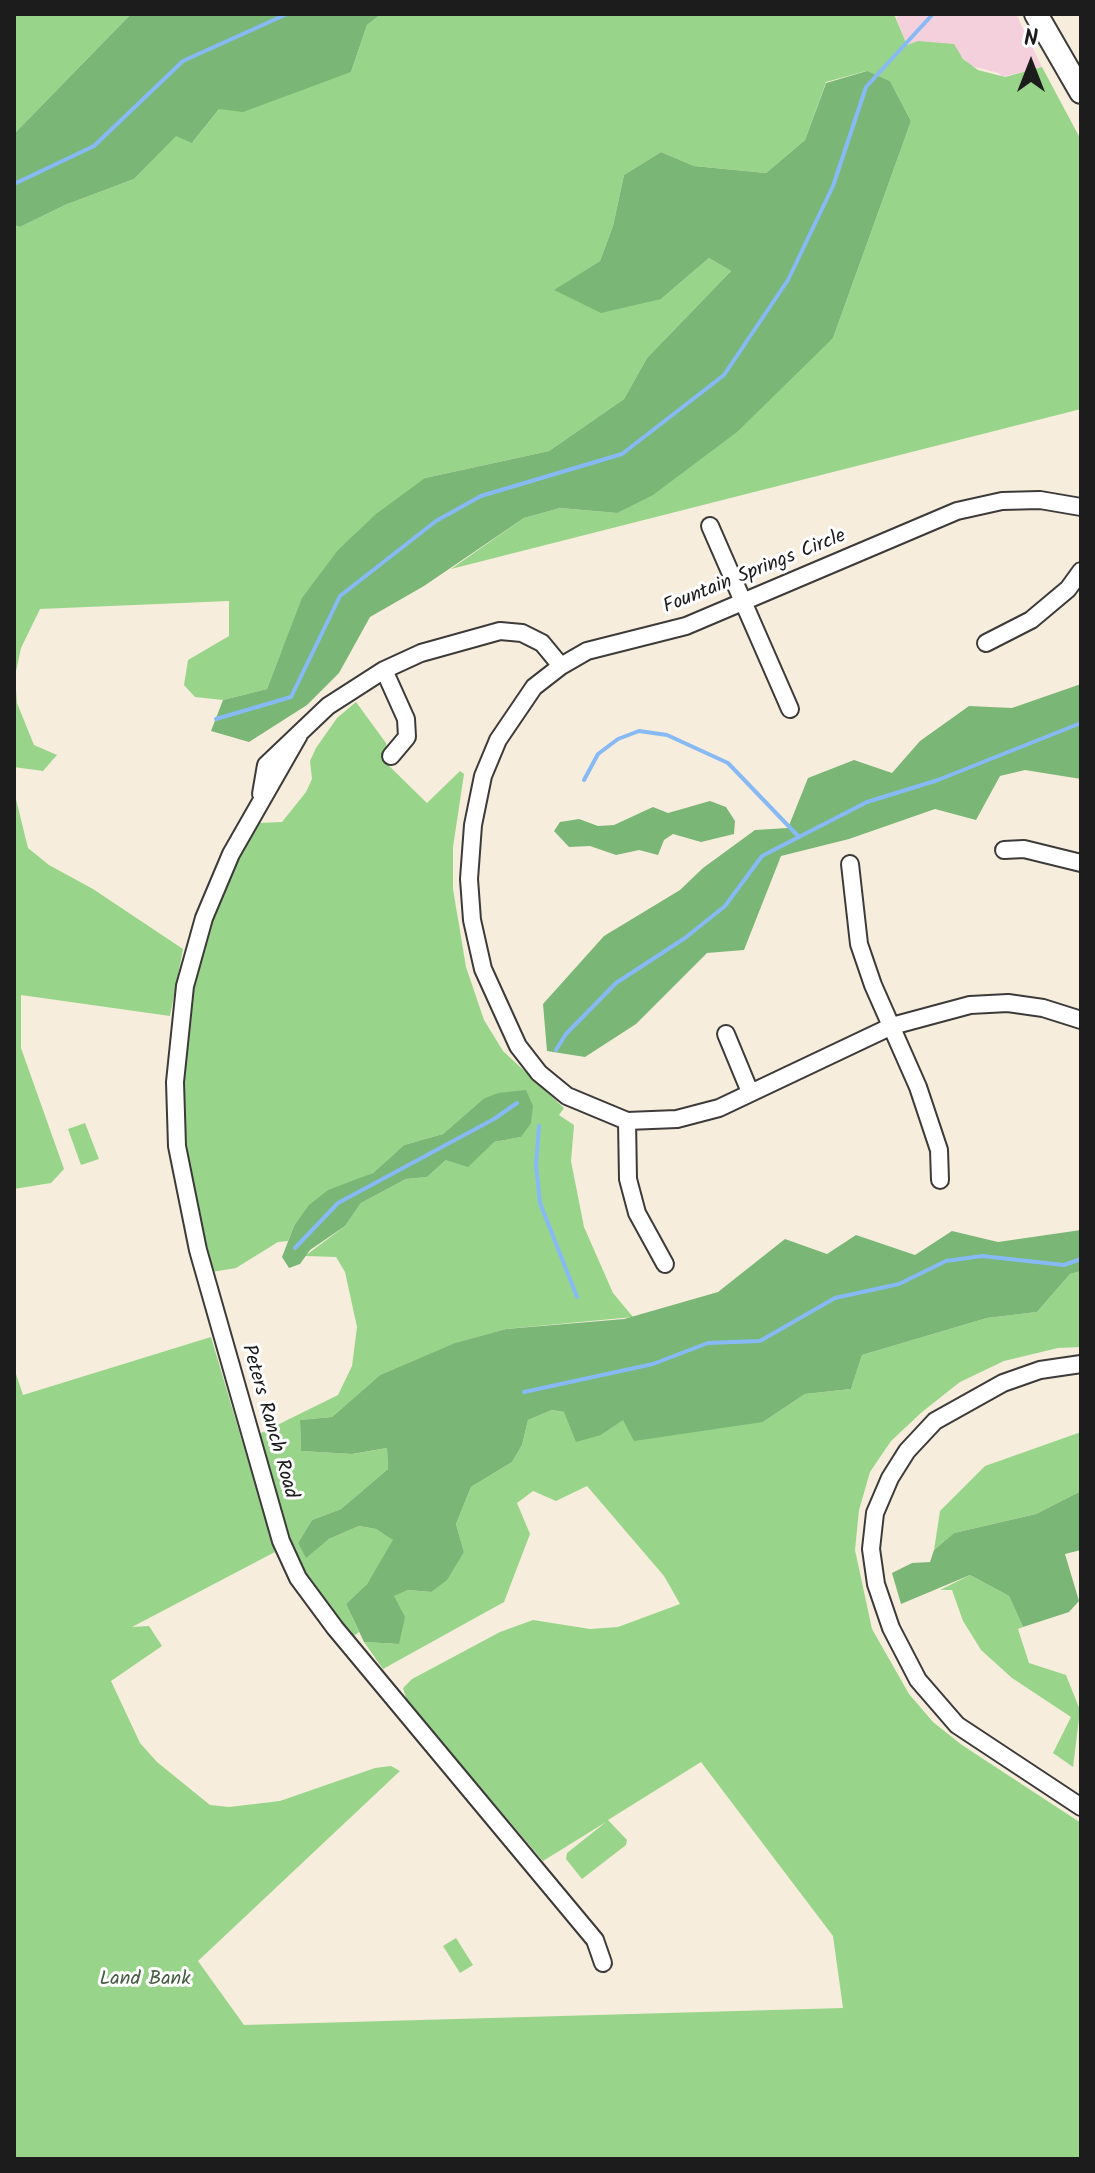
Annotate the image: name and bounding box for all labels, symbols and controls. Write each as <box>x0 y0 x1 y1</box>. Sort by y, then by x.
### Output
text: N <box>1024 22 1038 57</box>
north arrow <box>991 24 1071 104</box>
street label: Fountain Springs Circle <box>660 525 850 621</box>
street label: Peters Ranch Road <box>235 1342 301 1502</box>
park label: Land Bank <box>99 1969 191 1993</box>

